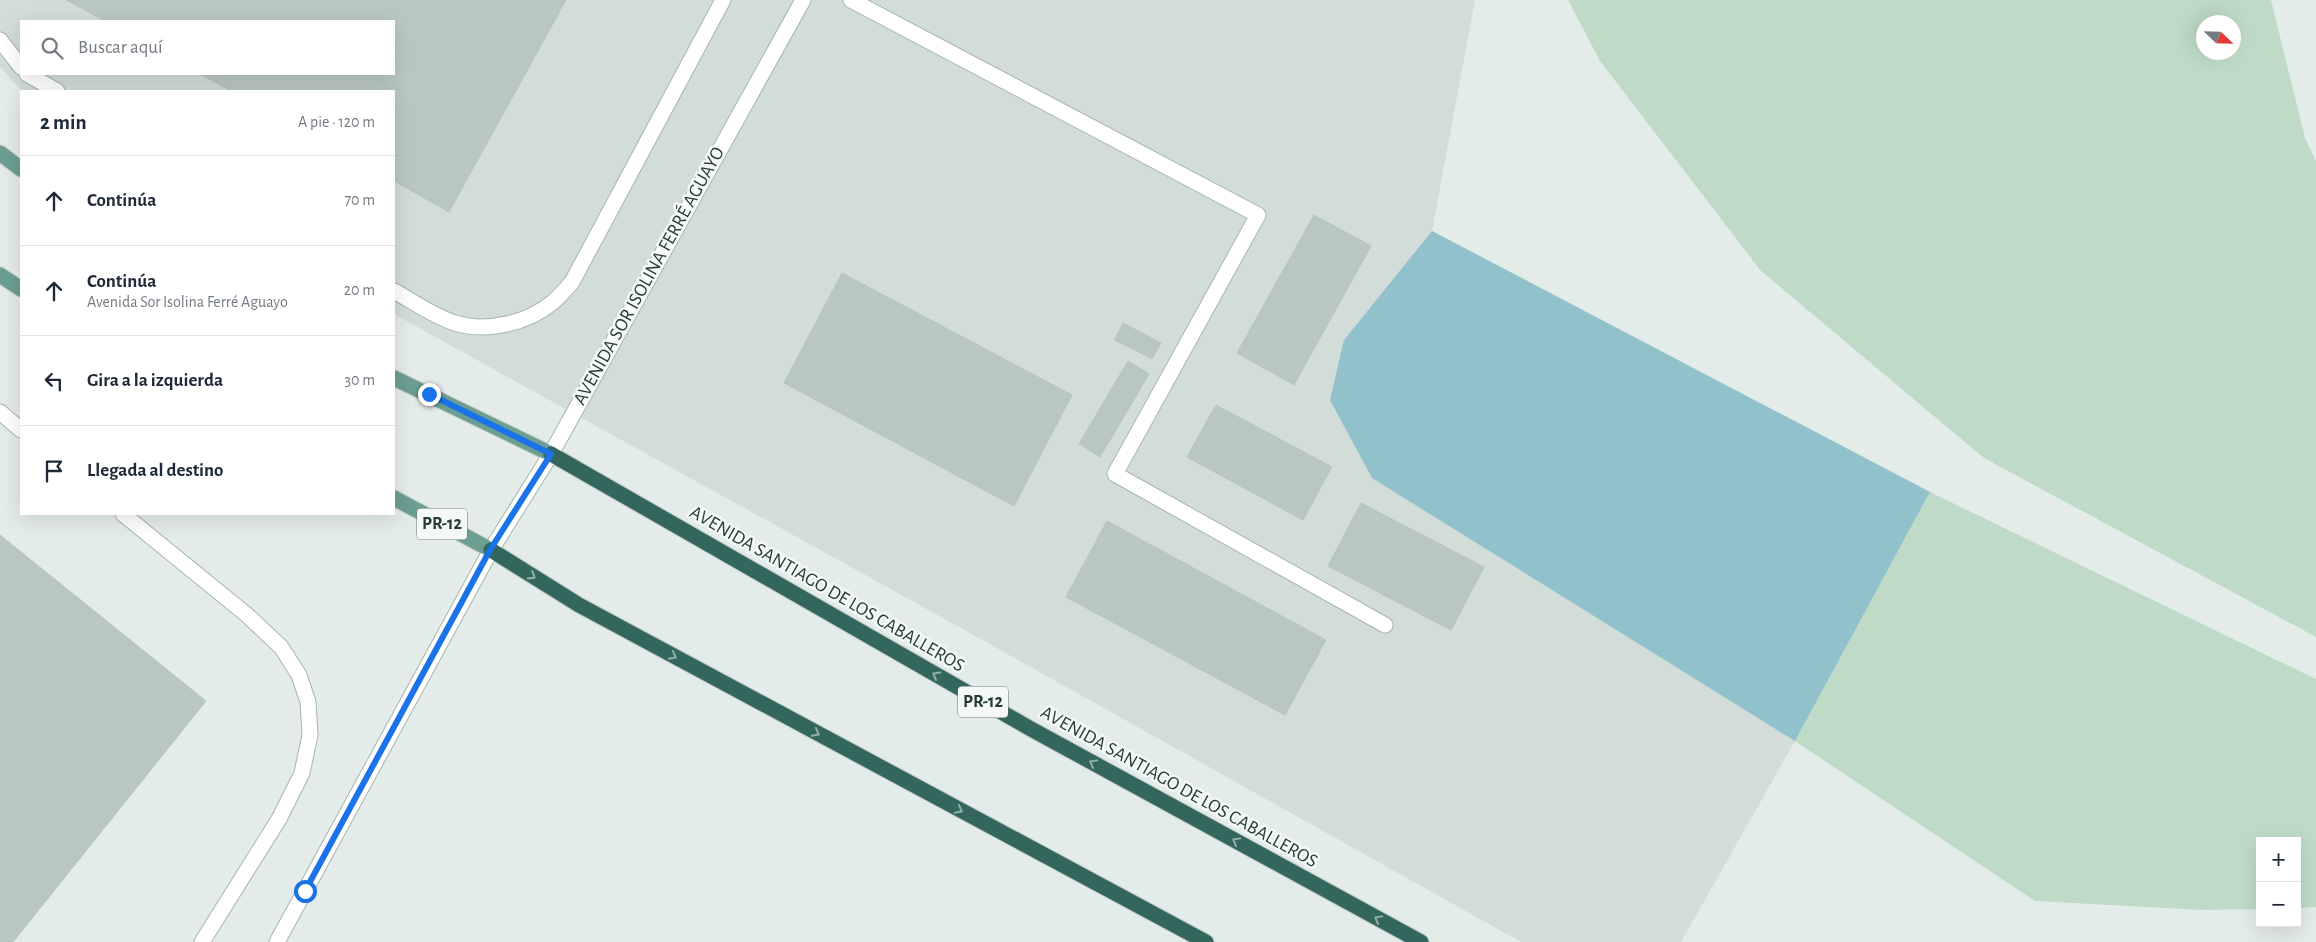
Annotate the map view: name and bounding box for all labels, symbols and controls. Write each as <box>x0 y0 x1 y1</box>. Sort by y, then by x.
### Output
north arrow <box>2196 15 2241 60</box>
search box <box>20 20 395 75</box>
icon: search <box>38 34 66 62</box>
text: Buscar aquí <box>78 38 163 57</box>
text: 2 min <box>40 112 87 133</box>
text: A pie · 120 m <box>298 114 375 130</box>
street label: AVENIDA SOR ISOLINA FERRÉ AGUAYO <box>568 143 728 408</box>
icon: ahead <box>40 187 68 215</box>
text: Continúa <box>87 191 156 210</box>
text: 70 m <box>344 192 375 208</box>
text: Continúa <box>87 272 156 291</box>
icon: ahead <box>40 277 68 305</box>
text: 20 m <box>344 282 375 298</box>
text: Avenida Sor Isolina Ferré Aguayo <box>87 294 288 310</box>
icon: left <box>40 367 68 395</box>
text: Gira a la izquierda <box>87 371 223 390</box>
text: 30 m <box>345 372 375 388</box>
route end <box>418 383 441 406</box>
icon: arrive <box>40 457 68 485</box>
text: Llegada al destino <box>87 461 224 480</box>
street label: AVENIDA SANTIAGO DE LOS CABALLEROS <box>687 502 967 676</box>
road number: PR-12 <box>417 508 467 540</box>
one-way arrow <box>526 570 535 580</box>
one-way arrow <box>668 650 677 660</box>
one-way arrow <box>933 671 942 681</box>
road number: PR-12 <box>958 686 1008 718</box>
street label: AVENIDA SANTIAGO DE LOS CABALLEROS <box>1037 703 1321 871</box>
one-way arrow <box>811 727 820 737</box>
one-way arrow <box>1089 760 1098 770</box>
one-way arrow <box>954 804 963 814</box>
one-way arrow <box>1232 837 1241 847</box>
map controls <box>2256 837 2301 927</box>
button: + <box>2256 837 2301 882</box>
route start <box>294 880 317 903</box>
button: − <box>2256 882 2301 927</box>
one-way arrow <box>1375 915 1384 925</box>

